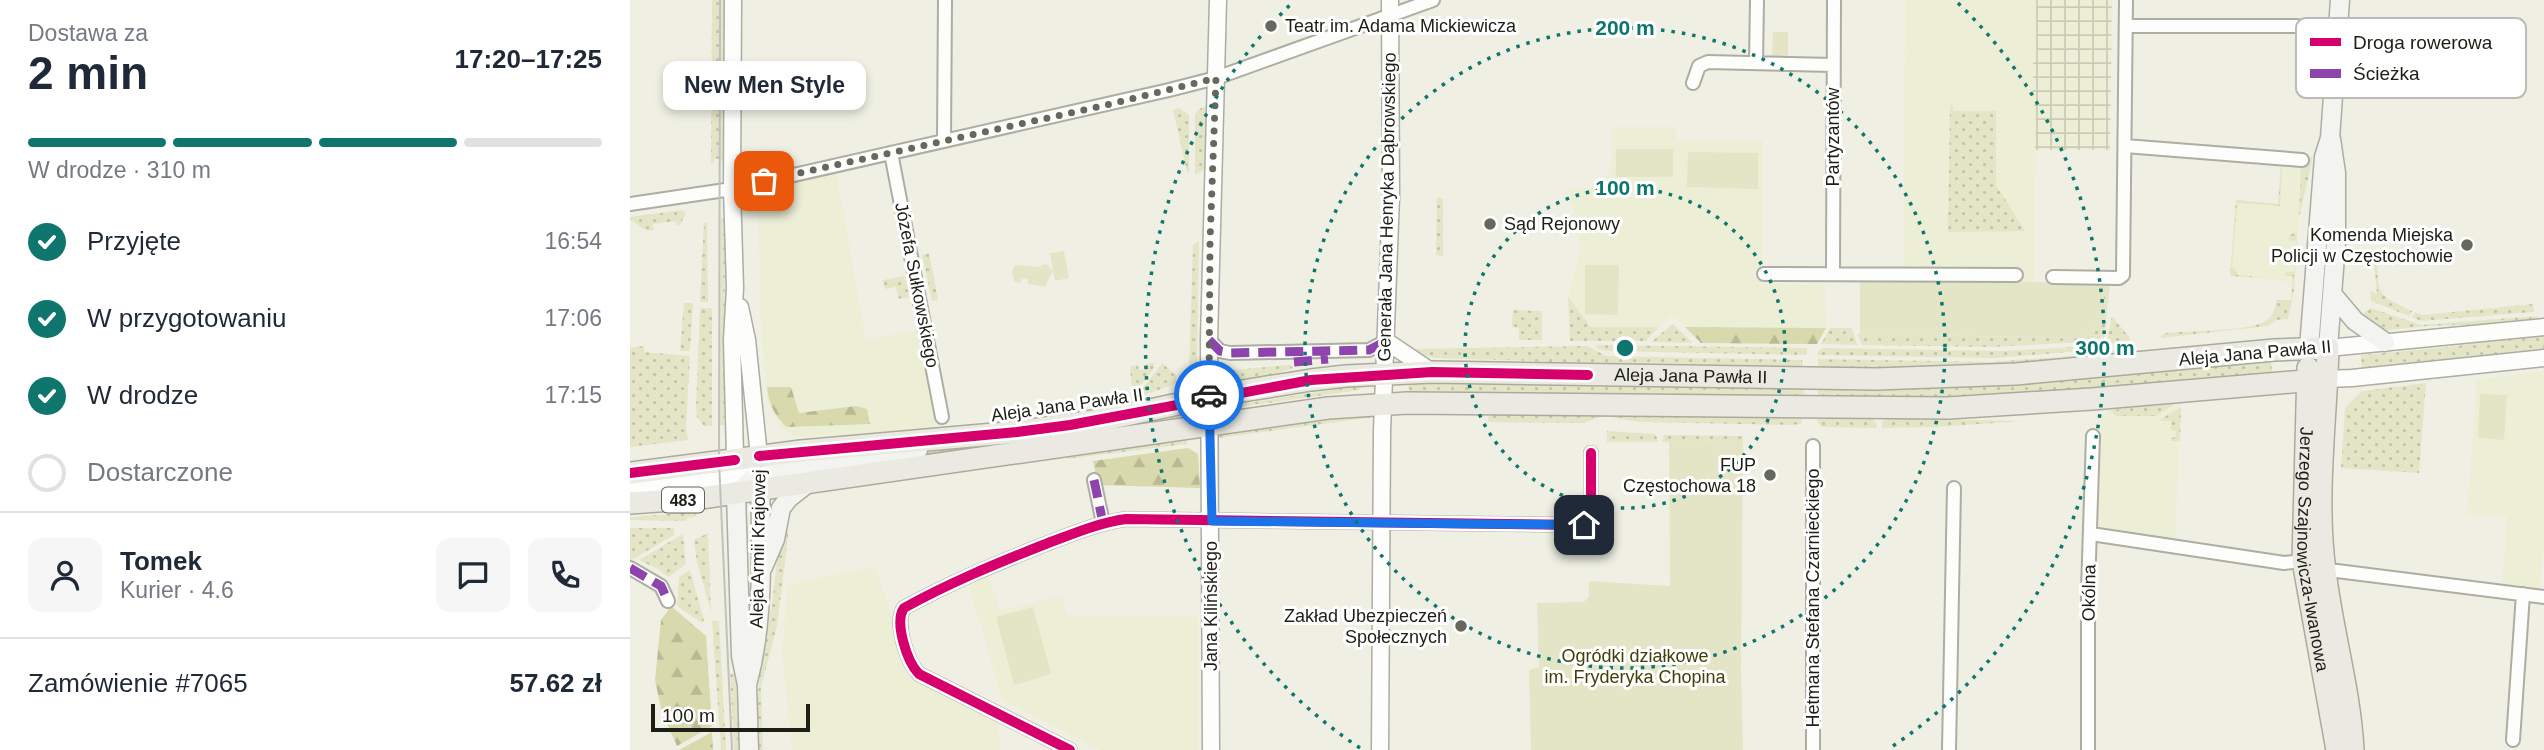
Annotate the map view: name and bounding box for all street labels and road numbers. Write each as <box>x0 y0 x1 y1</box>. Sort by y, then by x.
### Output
street label: Generała Jana Henryka Dąbrowskiego <box>1374 52 1400 362</box>
street label: Partyzantów <box>1823 86 1843 187</box>
street label: Józefa Sułkowskiego <box>891 201 943 369</box>
street label: Aleja Jana Pawła II <box>2178 336 2332 370</box>
street label: Aleja Jana Pawła II <box>1614 365 1767 387</box>
street label: Aleja Jana Pawła II <box>990 384 1144 426</box>
street label: Jerzego Szajnowicza-Iwanowa <box>2293 427 2333 674</box>
street label: Hetmana Stefana Czarnieckiego <box>1803 468 1823 728</box>
street label: Aleja Armii Krajowej <box>747 469 769 629</box>
road number: 483 <box>662 488 704 512</box>
street label: Jana Kilińskiego <box>1201 541 1221 671</box>
street label: Okólna <box>2079 563 2100 622</box>

